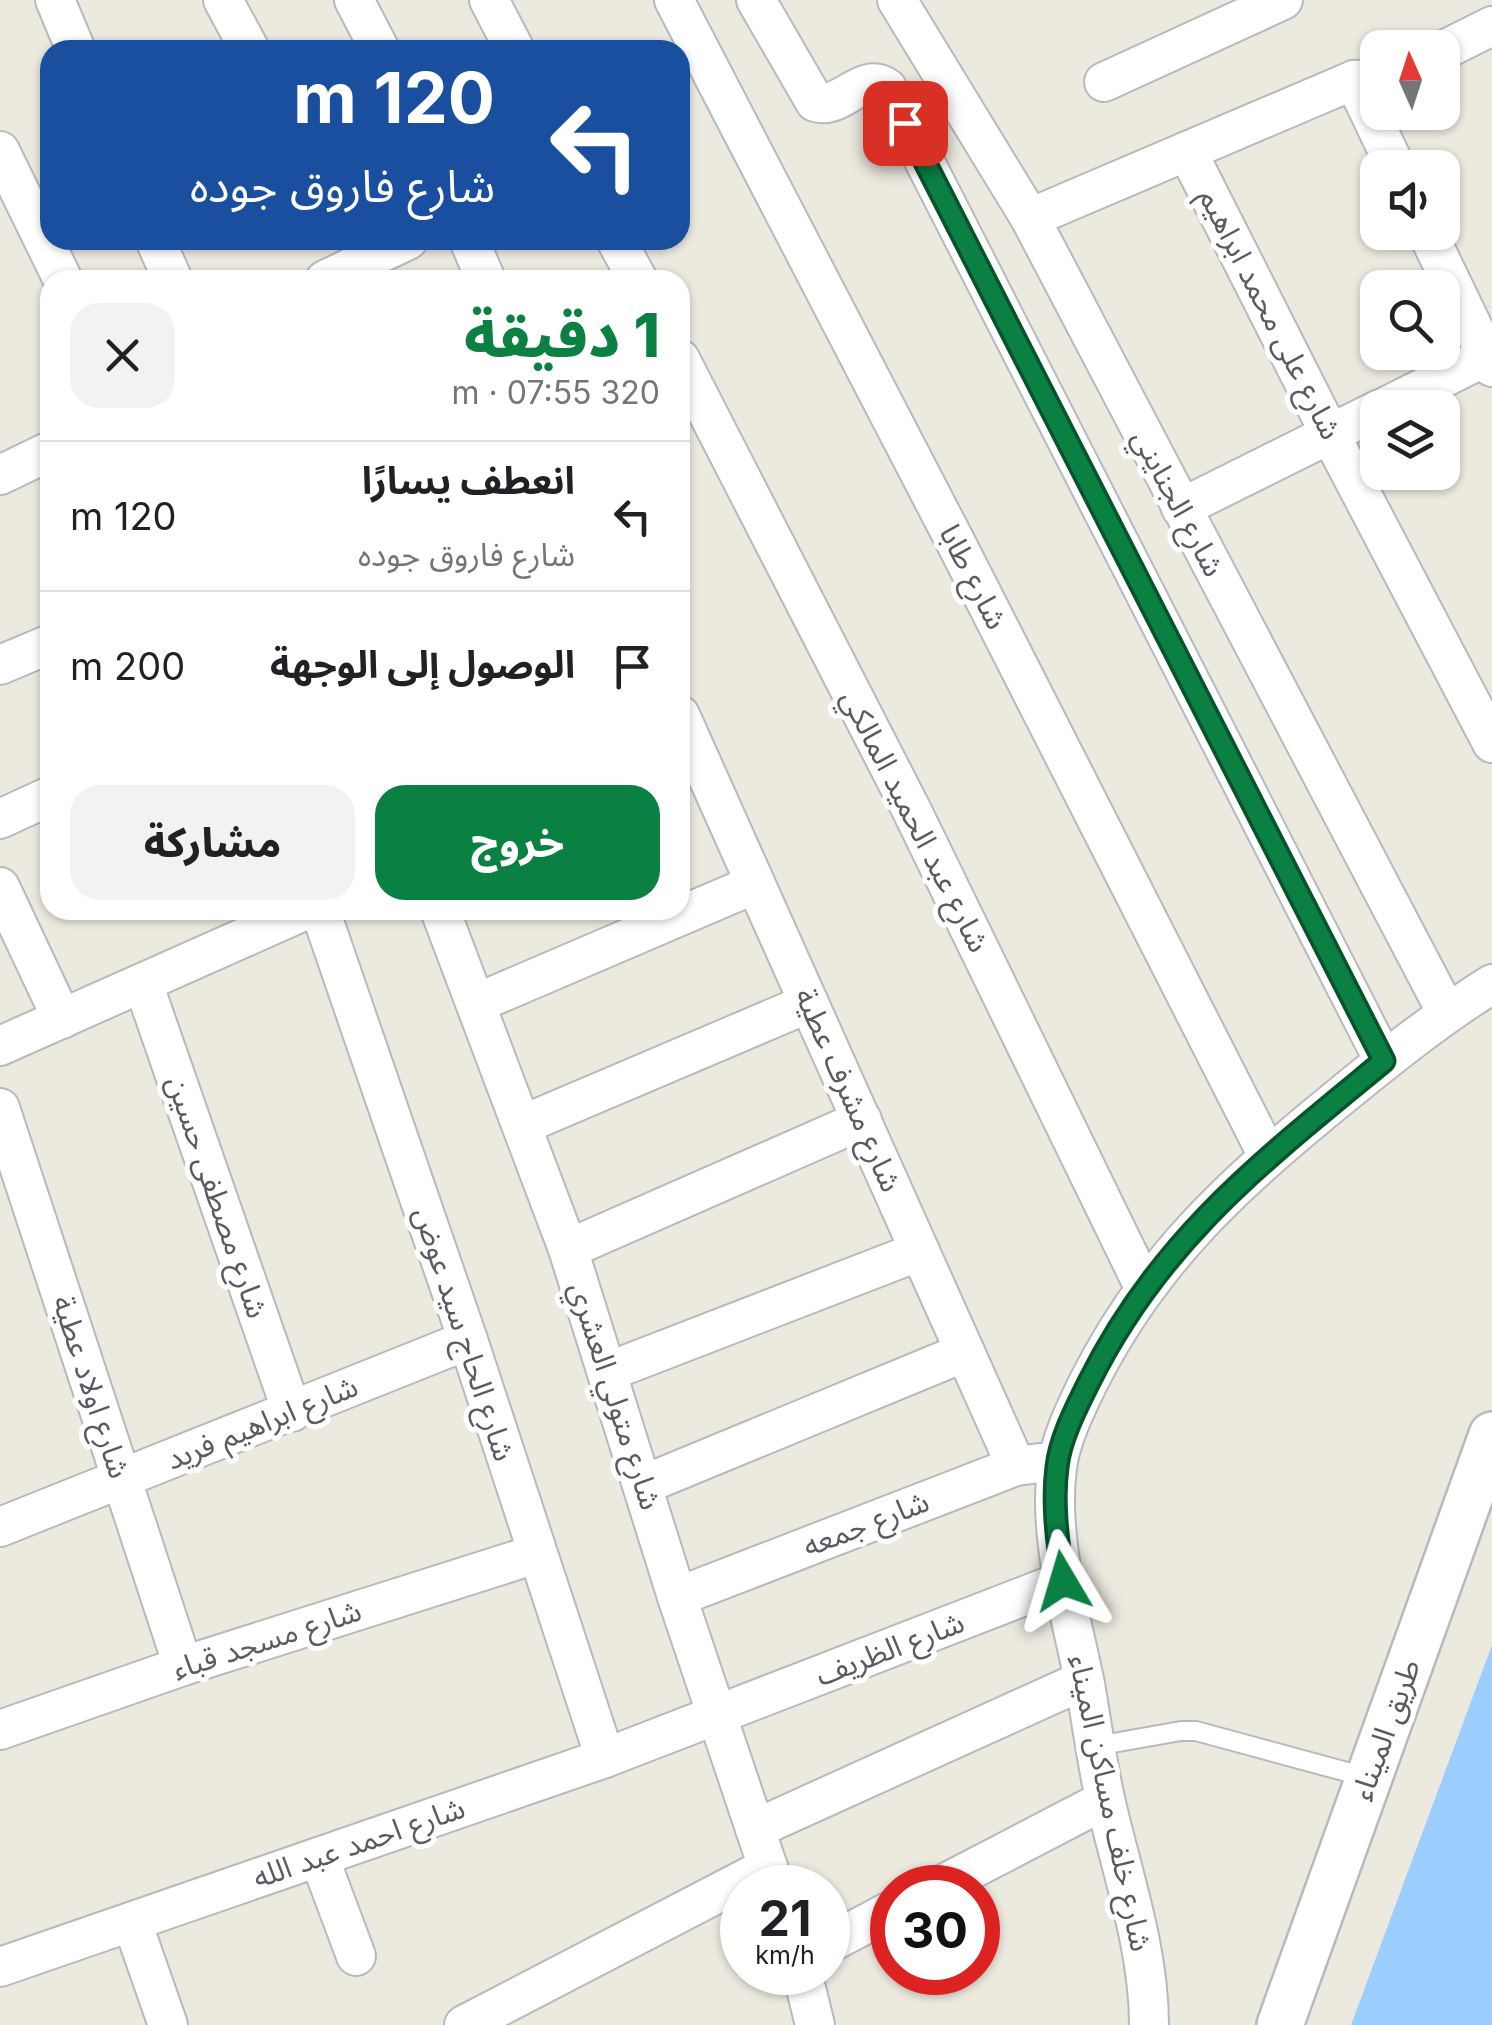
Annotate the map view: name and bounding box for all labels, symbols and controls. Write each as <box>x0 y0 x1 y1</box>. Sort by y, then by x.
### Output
north arrow <box>1360 30 1460 130</box>
map controls <box>1360 30 1460 490</box>
text: 120 m <box>293 55 495 140</box>
icon: left <box>530 80 660 210</box>
pin <box>863 81 948 166</box>
icon: arrive <box>878 96 933 151</box>
button: sound <box>1360 150 1460 250</box>
text: شارع فاروق جوده <box>190 158 495 213</box>
street label: شارع على محمد ابراهيم <box>1187 182 1350 448</box>
button: search <box>1360 270 1460 370</box>
text: 1 دقيقة <box>464 299 660 371</box>
button: close <box>70 303 175 408</box>
text: 320 m · 07:55 <box>452 373 660 412</box>
button: layers <box>1360 390 1460 490</box>
street label: شارع الجنايني <box>1120 423 1233 585</box>
text: انعطف يسارًا <box>362 457 575 503</box>
icon: left <box>605 489 660 544</box>
text: 120 m <box>70 493 177 539</box>
street label: شارع طابا <box>928 518 1016 637</box>
text: شارع فاروق جوده <box>358 535 575 574</box>
icon: arrive <box>605 639 660 694</box>
text: الوصول إلى الوجهة <box>270 641 575 687</box>
text: 200 m <box>70 643 185 689</box>
street label: شارع عبد الحميد المالكي <box>829 683 998 961</box>
button: مشاركة <box>70 785 355 900</box>
button: خروج <box>375 785 660 900</box>
street label: شارع مشرف عطية <box>783 982 910 1199</box>
street label: شارع مصطفى حسين <box>155 1071 276 1324</box>
street label: شارع الحاج سيد عوض <box>402 1202 523 1467</box>
street label: شارع متولي العشري <box>557 1277 670 1516</box>
street label: شارع اولاد عطية <box>41 1291 138 1484</box>
street label: شارع ابراهيم فريد <box>161 1367 365 1482</box>
street label: شارع جمعه <box>798 1483 936 1568</box>
position arrow <box>1011 1529 1115 1633</box>
street label: شارع مسجد قباء <box>168 1592 367 1691</box>
street label: شارع الظريف <box>810 1603 971 1697</box>
street label: شارع خلف مساكن الميناء <box>1057 1651 1160 1955</box>
street label: طريق الميناء <box>1343 1654 1428 1806</box>
street label: شارع احمد عبد الله <box>248 1789 471 1900</box>
speed limit sign: 30 <box>870 1865 1000 1995</box>
text: 21 <box>758 1888 812 1948</box>
text: km/h <box>755 1940 815 1970</box>

